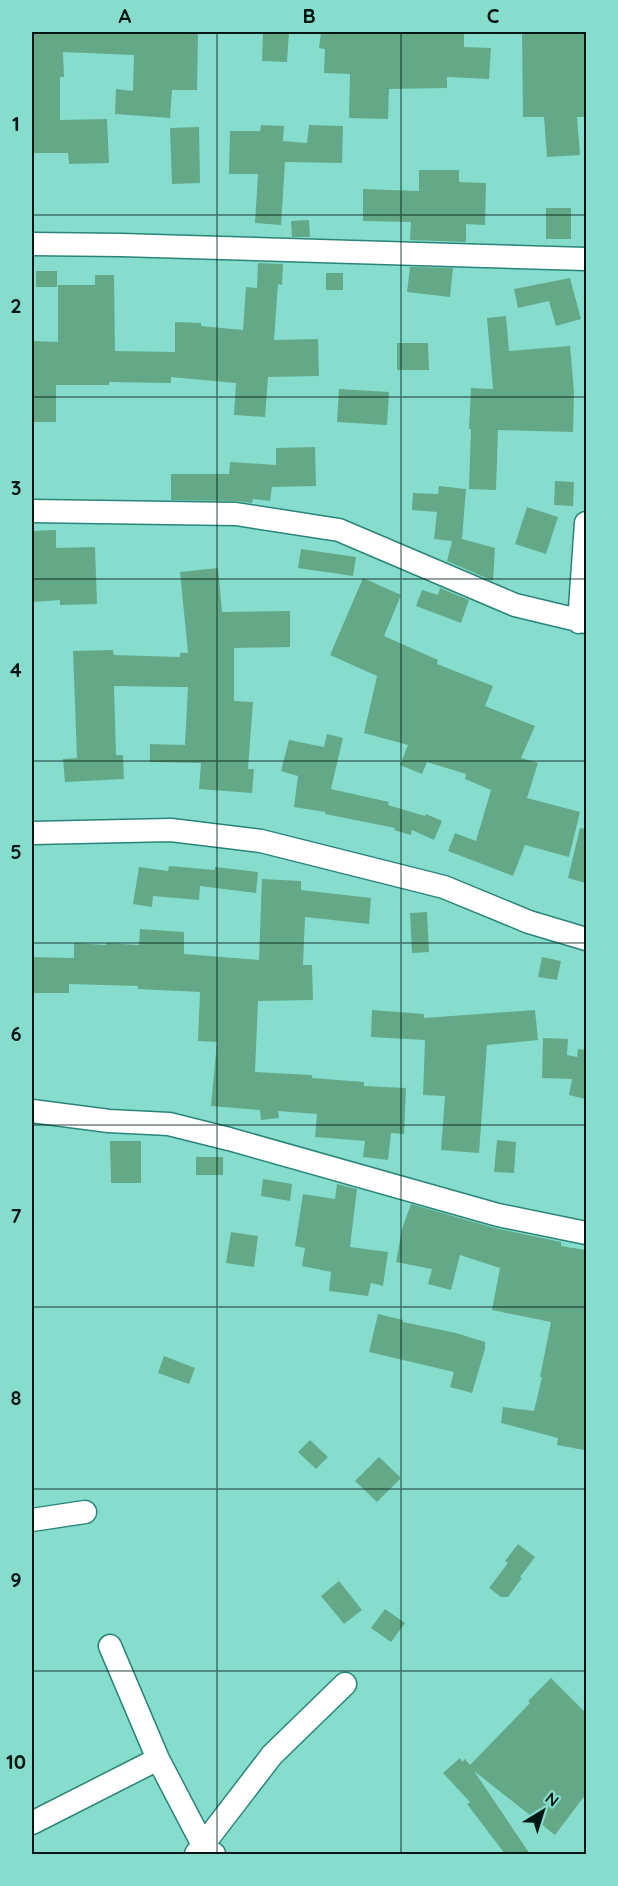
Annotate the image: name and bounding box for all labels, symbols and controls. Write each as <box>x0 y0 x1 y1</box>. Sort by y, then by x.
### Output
text: A <box>119 3 132 28</box>
text: B <box>302 3 316 28</box>
text: C <box>487 3 500 28</box>
text: 1 <box>12 111 20 136</box>
text: 2 <box>10 293 22 318</box>
text: 3 <box>11 475 21 500</box>
text: 4 <box>10 657 22 682</box>
text: 5 <box>10 839 22 864</box>
text: 6 <box>10 1021 22 1046</box>
text: 7 <box>11 1203 22 1228</box>
text: 8 <box>11 1385 22 1410</box>
text: 9 <box>10 1567 22 1592</box>
text: 10 <box>6 1749 26 1774</box>
north arrow <box>513 1781 573 1841</box>
text: N <box>541 1788 563 1811</box>

